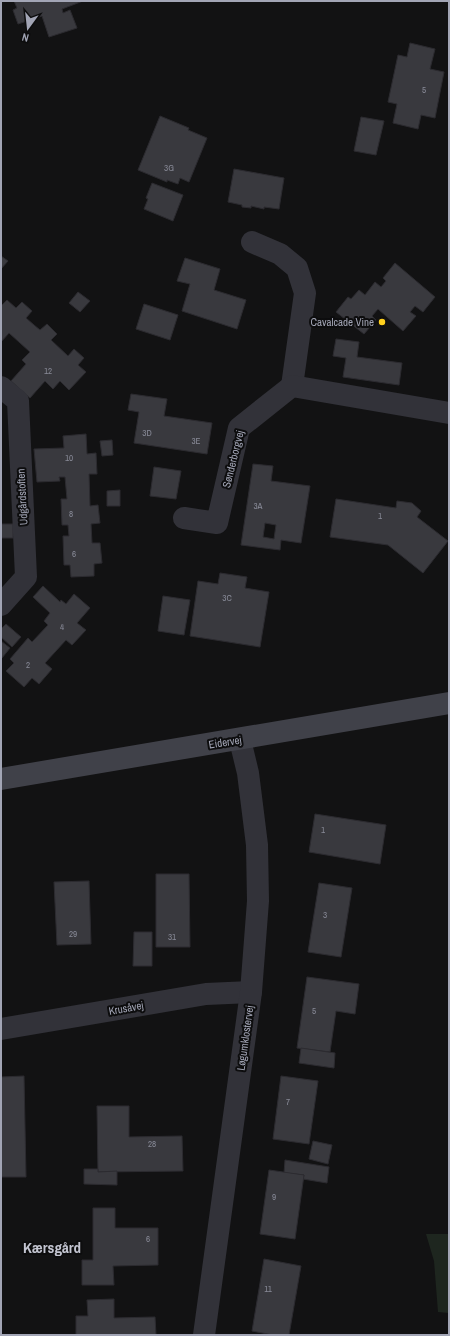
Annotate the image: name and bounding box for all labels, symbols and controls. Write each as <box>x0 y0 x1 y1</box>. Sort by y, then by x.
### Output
north arrow <box>8 8 48 48</box>
text: N <box>20 30 30 45</box>
house number: 5 <box>422 84 426 96</box>
house number: 3G <box>164 162 174 174</box>
place label: Cavalcade Vine <box>310 315 374 329</box>
marker: Cavalcade Vine <box>377 317 387 327</box>
house number: 12 <box>44 365 52 377</box>
house number: 3D <box>142 427 152 439</box>
street label: Sønderborgvej <box>219 429 247 489</box>
house number: 3E <box>191 435 201 447</box>
house number: 10 <box>65 452 73 464</box>
street label: Udgårdstoften <box>14 468 30 526</box>
house number: 3A <box>253 500 263 512</box>
house number: 8 <box>69 508 73 520</box>
house number: 1 <box>378 510 382 522</box>
house number: 6 <box>72 548 76 560</box>
house number: 3C <box>222 592 232 604</box>
house number: 4 <box>60 621 64 633</box>
house number: 2 <box>26 659 30 671</box>
street label: Eidervej <box>208 732 242 752</box>
house number: 1 <box>321 824 325 836</box>
house number: 3 <box>323 909 327 921</box>
house number: 29 <box>69 928 77 940</box>
house number: 31 <box>168 931 176 943</box>
street label: Krusåvej <box>108 998 144 1018</box>
street label: Løgumklostervej <box>233 1005 257 1071</box>
house number: 5 <box>312 1005 316 1017</box>
house number: 7 <box>286 1096 290 1108</box>
house number: 28 <box>148 1138 156 1150</box>
house number: 9 <box>272 1191 276 1203</box>
house number: 6 <box>146 1233 150 1245</box>
district label: Kærsgård <box>23 1237 81 1258</box>
house number: 11 <box>264 1283 272 1295</box>

